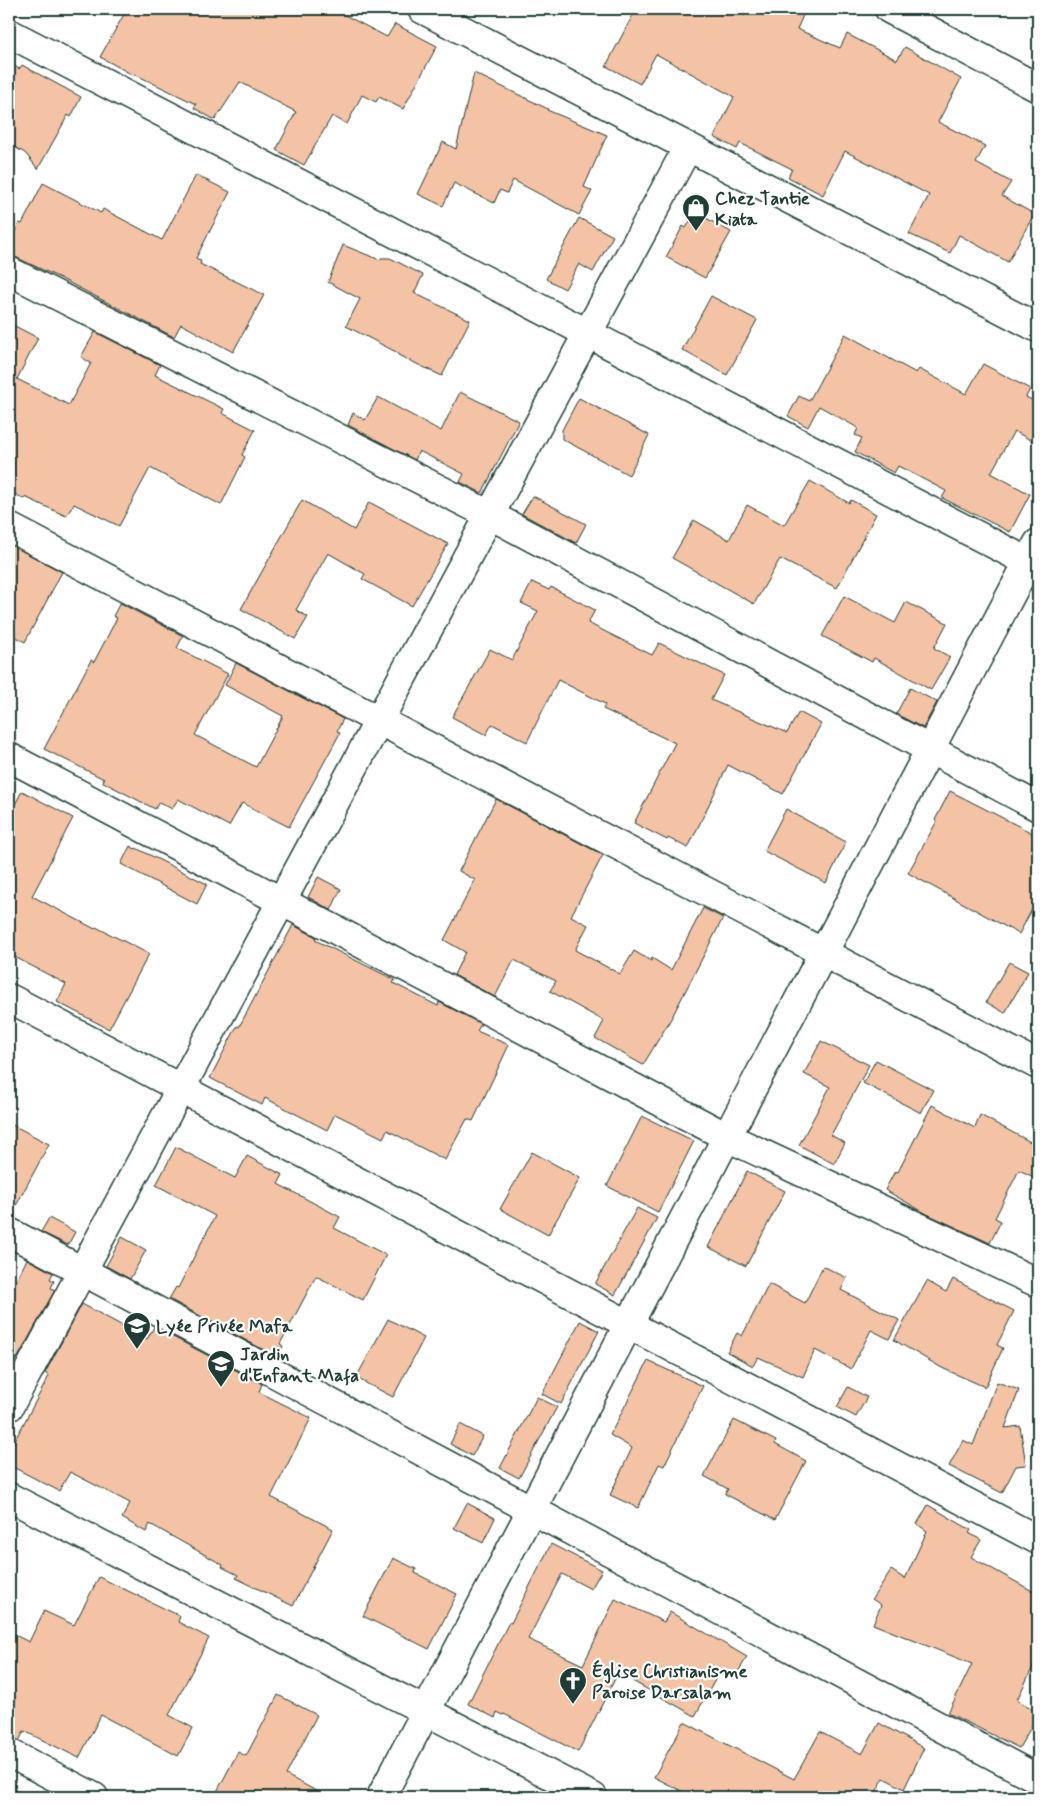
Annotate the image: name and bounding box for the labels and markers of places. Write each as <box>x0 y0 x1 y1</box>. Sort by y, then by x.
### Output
place label: Chez Tantie Kiata <box>715 187 810 232</box>
shop icon: Chez Tantie Kiata <box>681 193 711 232</box>
school or university icon: Lyée Privée Mafa <box>122 1311 152 1350</box>
place label: Lyée Privée Mafa <box>156 1315 293 1339</box>
place label: Jardin d'Enfant Mafa <box>240 1343 359 1388</box>
school or university icon: Jardin d'Enfant Mafa <box>206 1349 236 1388</box>
place label: Église Christianisme Paroise Darsalam <box>592 1659 748 1705</box>
church icon: Église Christianisme Paroise Darsalam <box>558 1666 588 1705</box>

